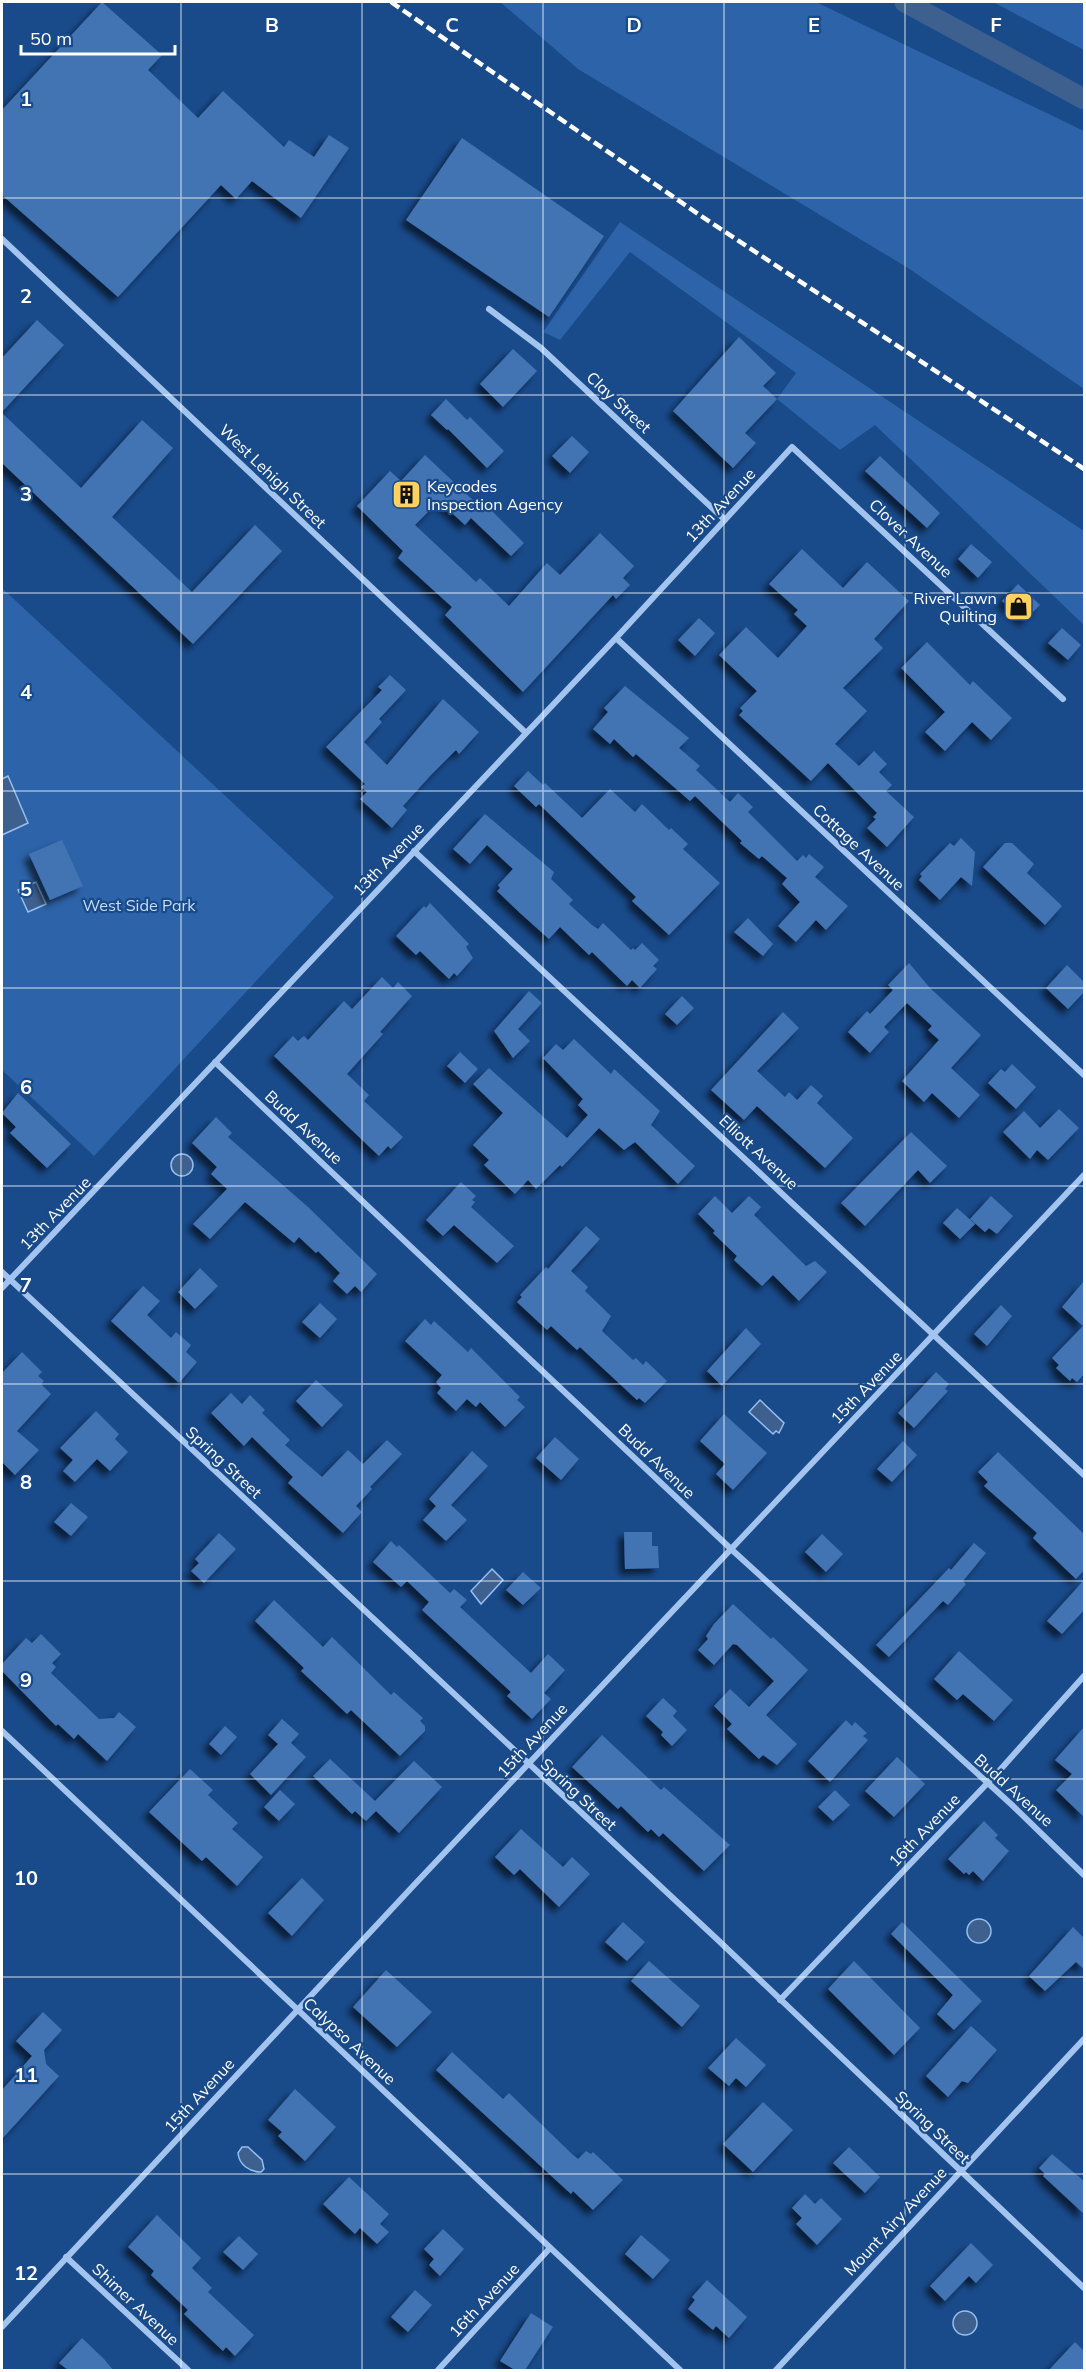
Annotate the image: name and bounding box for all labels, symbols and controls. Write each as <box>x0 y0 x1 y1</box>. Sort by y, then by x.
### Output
text: B <box>265 12 279 37</box>
text: C <box>445 12 459 37</box>
text: D <box>626 12 642 37</box>
text: E <box>808 12 820 37</box>
text: F <box>990 12 1002 37</box>
scale bar <box>21 18 176 56</box>
text: 50 m <box>30 27 72 50</box>
text: 1 <box>20 86 32 111</box>
text: 2 <box>20 283 32 308</box>
street label: Clay Street <box>582 367 656 437</box>
street label: West Lehigh Street <box>215 420 331 532</box>
street label: 13th Avenue <box>681 464 759 546</box>
place label: Keycodes Inspection Agency <box>427 476 563 514</box>
building icon: Keycodes Inspection Agency <box>390 479 422 511</box>
text: 3 <box>20 481 32 506</box>
street label: Clover Avenue <box>865 494 957 582</box>
place label: River Lawn Quilting <box>914 588 997 626</box>
shop icon: River Lawn Quilting <box>1002 591 1034 623</box>
text: 4 <box>20 679 32 704</box>
street label: Cottage Avenue <box>809 799 909 895</box>
street label: 13th Avenue <box>348 818 428 900</box>
text: 5 <box>20 876 32 901</box>
park label: West Side Park <box>82 895 196 915</box>
text: 6 <box>20 1074 32 1099</box>
street label: Budd Avenue <box>261 1086 347 1168</box>
street label: Elliott Avenue <box>715 1110 803 1194</box>
street label: 13th Avenue <box>15 1172 95 1254</box>
text: 7 <box>20 1272 32 1297</box>
street label: 15th Avenue <box>826 1346 906 1428</box>
street label: Budd Avenue <box>614 1419 700 1503</box>
street label: Spring Street <box>182 1422 266 1503</box>
text: 8 <box>20 1469 32 1494</box>
text: 9 <box>20 1667 32 1692</box>
street label: 15th Avenue <box>493 1699 571 1781</box>
street label: Budd Avenue <box>970 1749 1058 1831</box>
street label: Spring Street <box>537 1754 621 1835</box>
street label: 16th Avenue <box>884 1789 964 1871</box>
text: 10 <box>14 1865 38 1890</box>
street label: Calypso Avenue <box>300 1993 400 2089</box>
street label: 15th Avenue <box>160 2054 238 2136</box>
text: 11 <box>14 2062 38 2087</box>
street label: Spring Street <box>891 2086 975 2168</box>
street label: Mount Airy Avenue <box>839 2162 951 2280</box>
street label: Shimer Avenue <box>88 2259 184 2349</box>
street label: 16th Avenue <box>445 2259 523 2341</box>
text: 12 <box>14 2260 38 2285</box>

